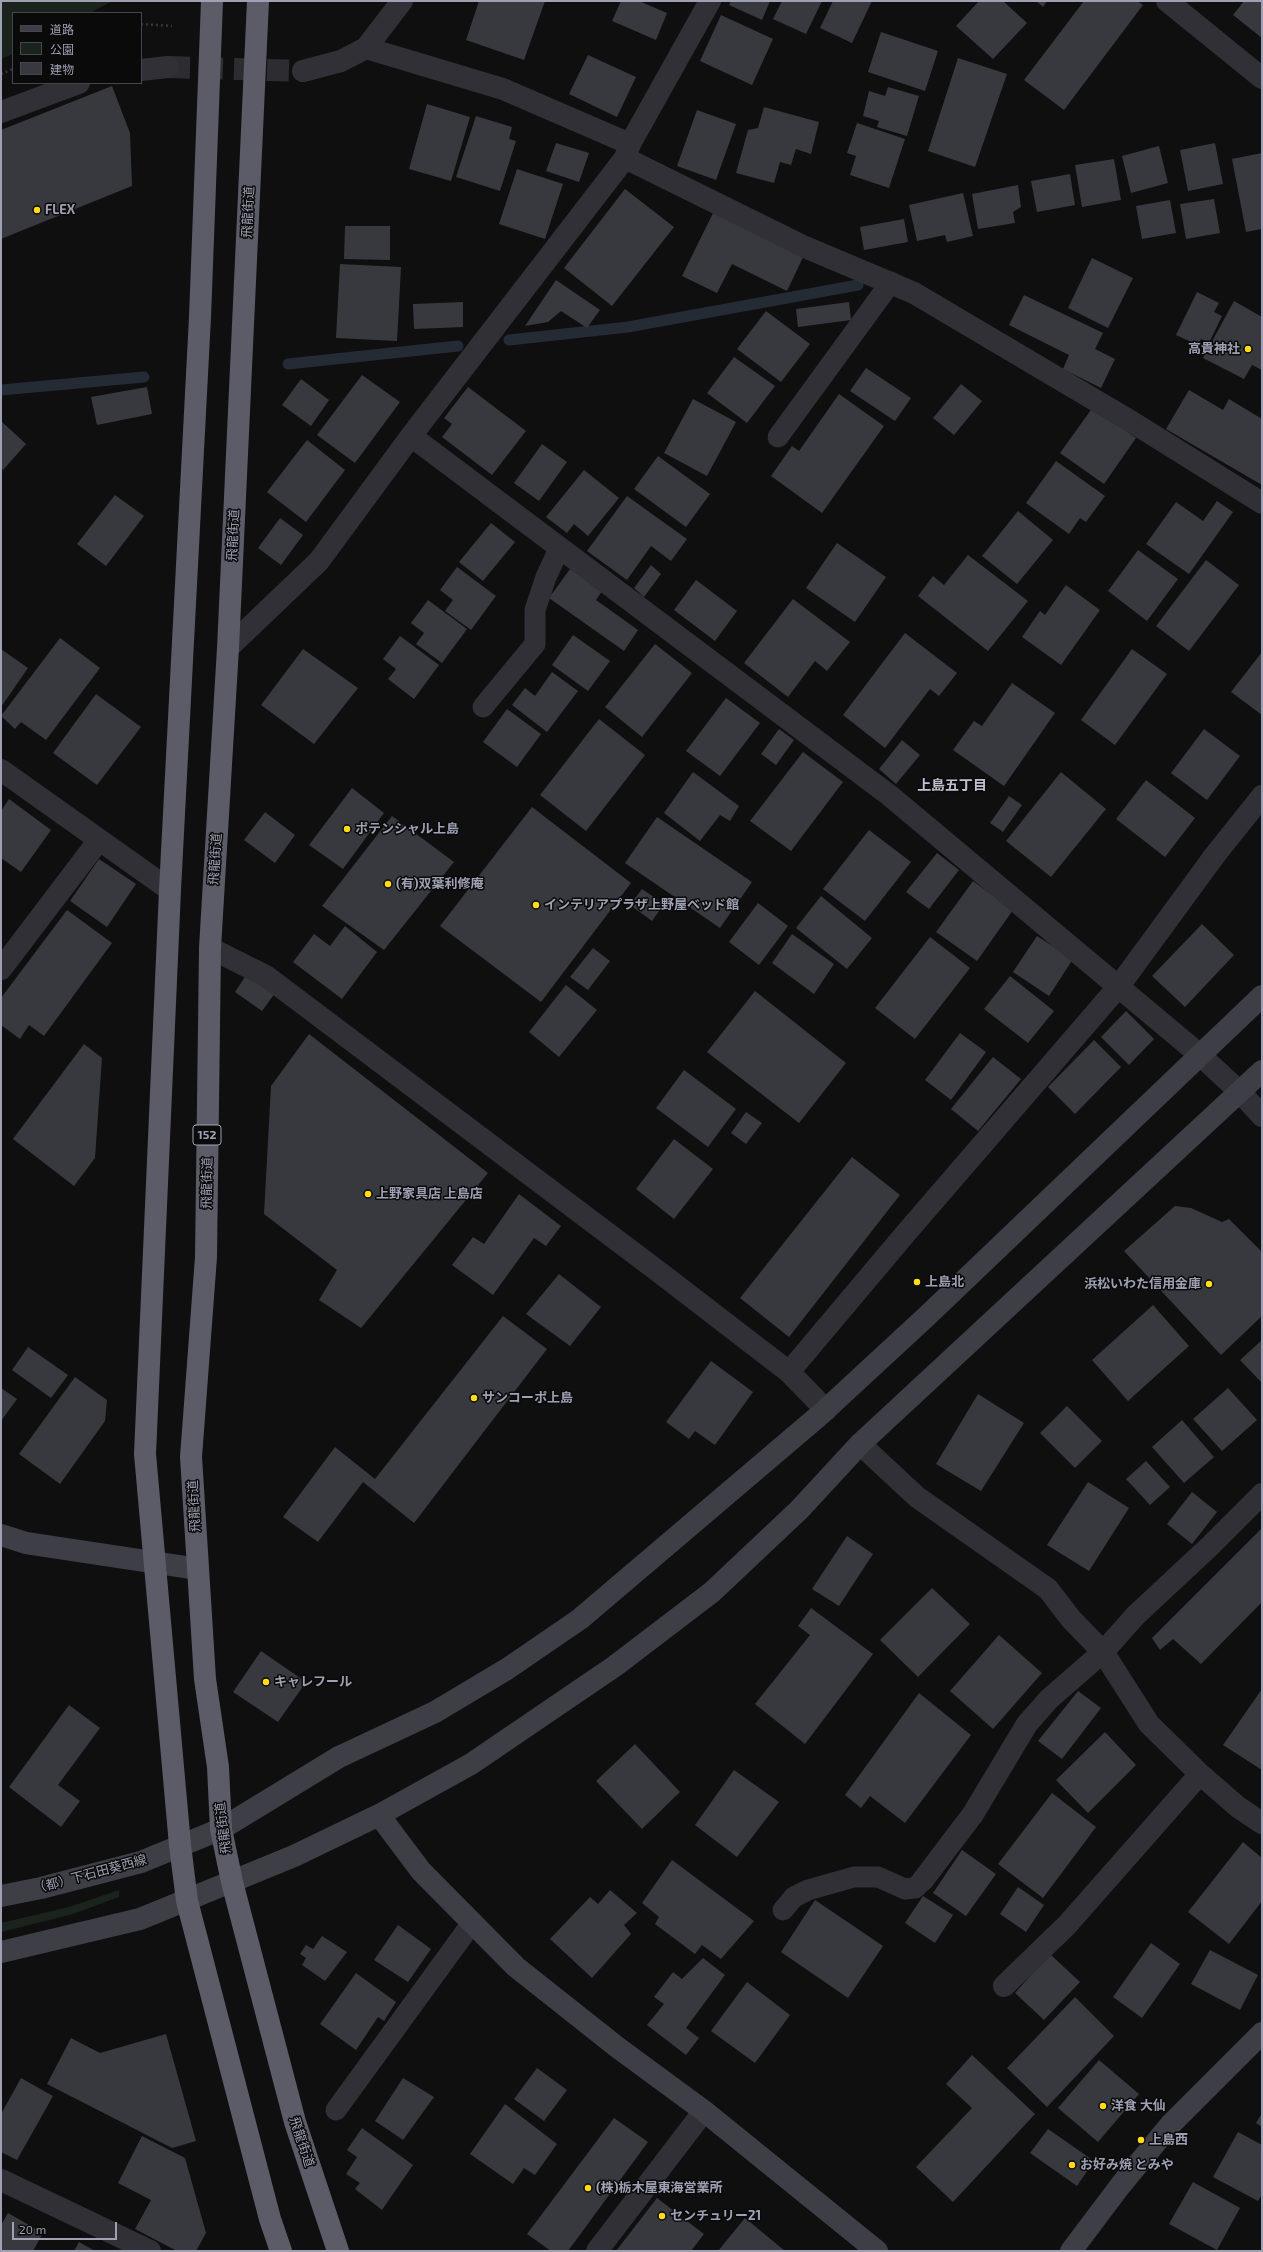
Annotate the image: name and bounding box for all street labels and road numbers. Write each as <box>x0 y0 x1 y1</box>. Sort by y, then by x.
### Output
street label: 飛龍街道 <box>239 186 257 238</box>
street label: 飛龍街道 <box>224 509 242 561</box>
street label: 飛龍街道 <box>205 833 225 885</box>
road number: 152 <box>193 1125 221 1145</box>
street label: 飛龍街道 <box>199 1157 215 1209</box>
street label: 飛龍街道 <box>185 1480 203 1532</box>
street label: 飛龍街道 <box>212 1801 234 1855</box>
street label: （都）下石田葵西線 <box>31 1851 149 1897</box>
street label: 飛龍街道 <box>287 2115 317 2169</box>

